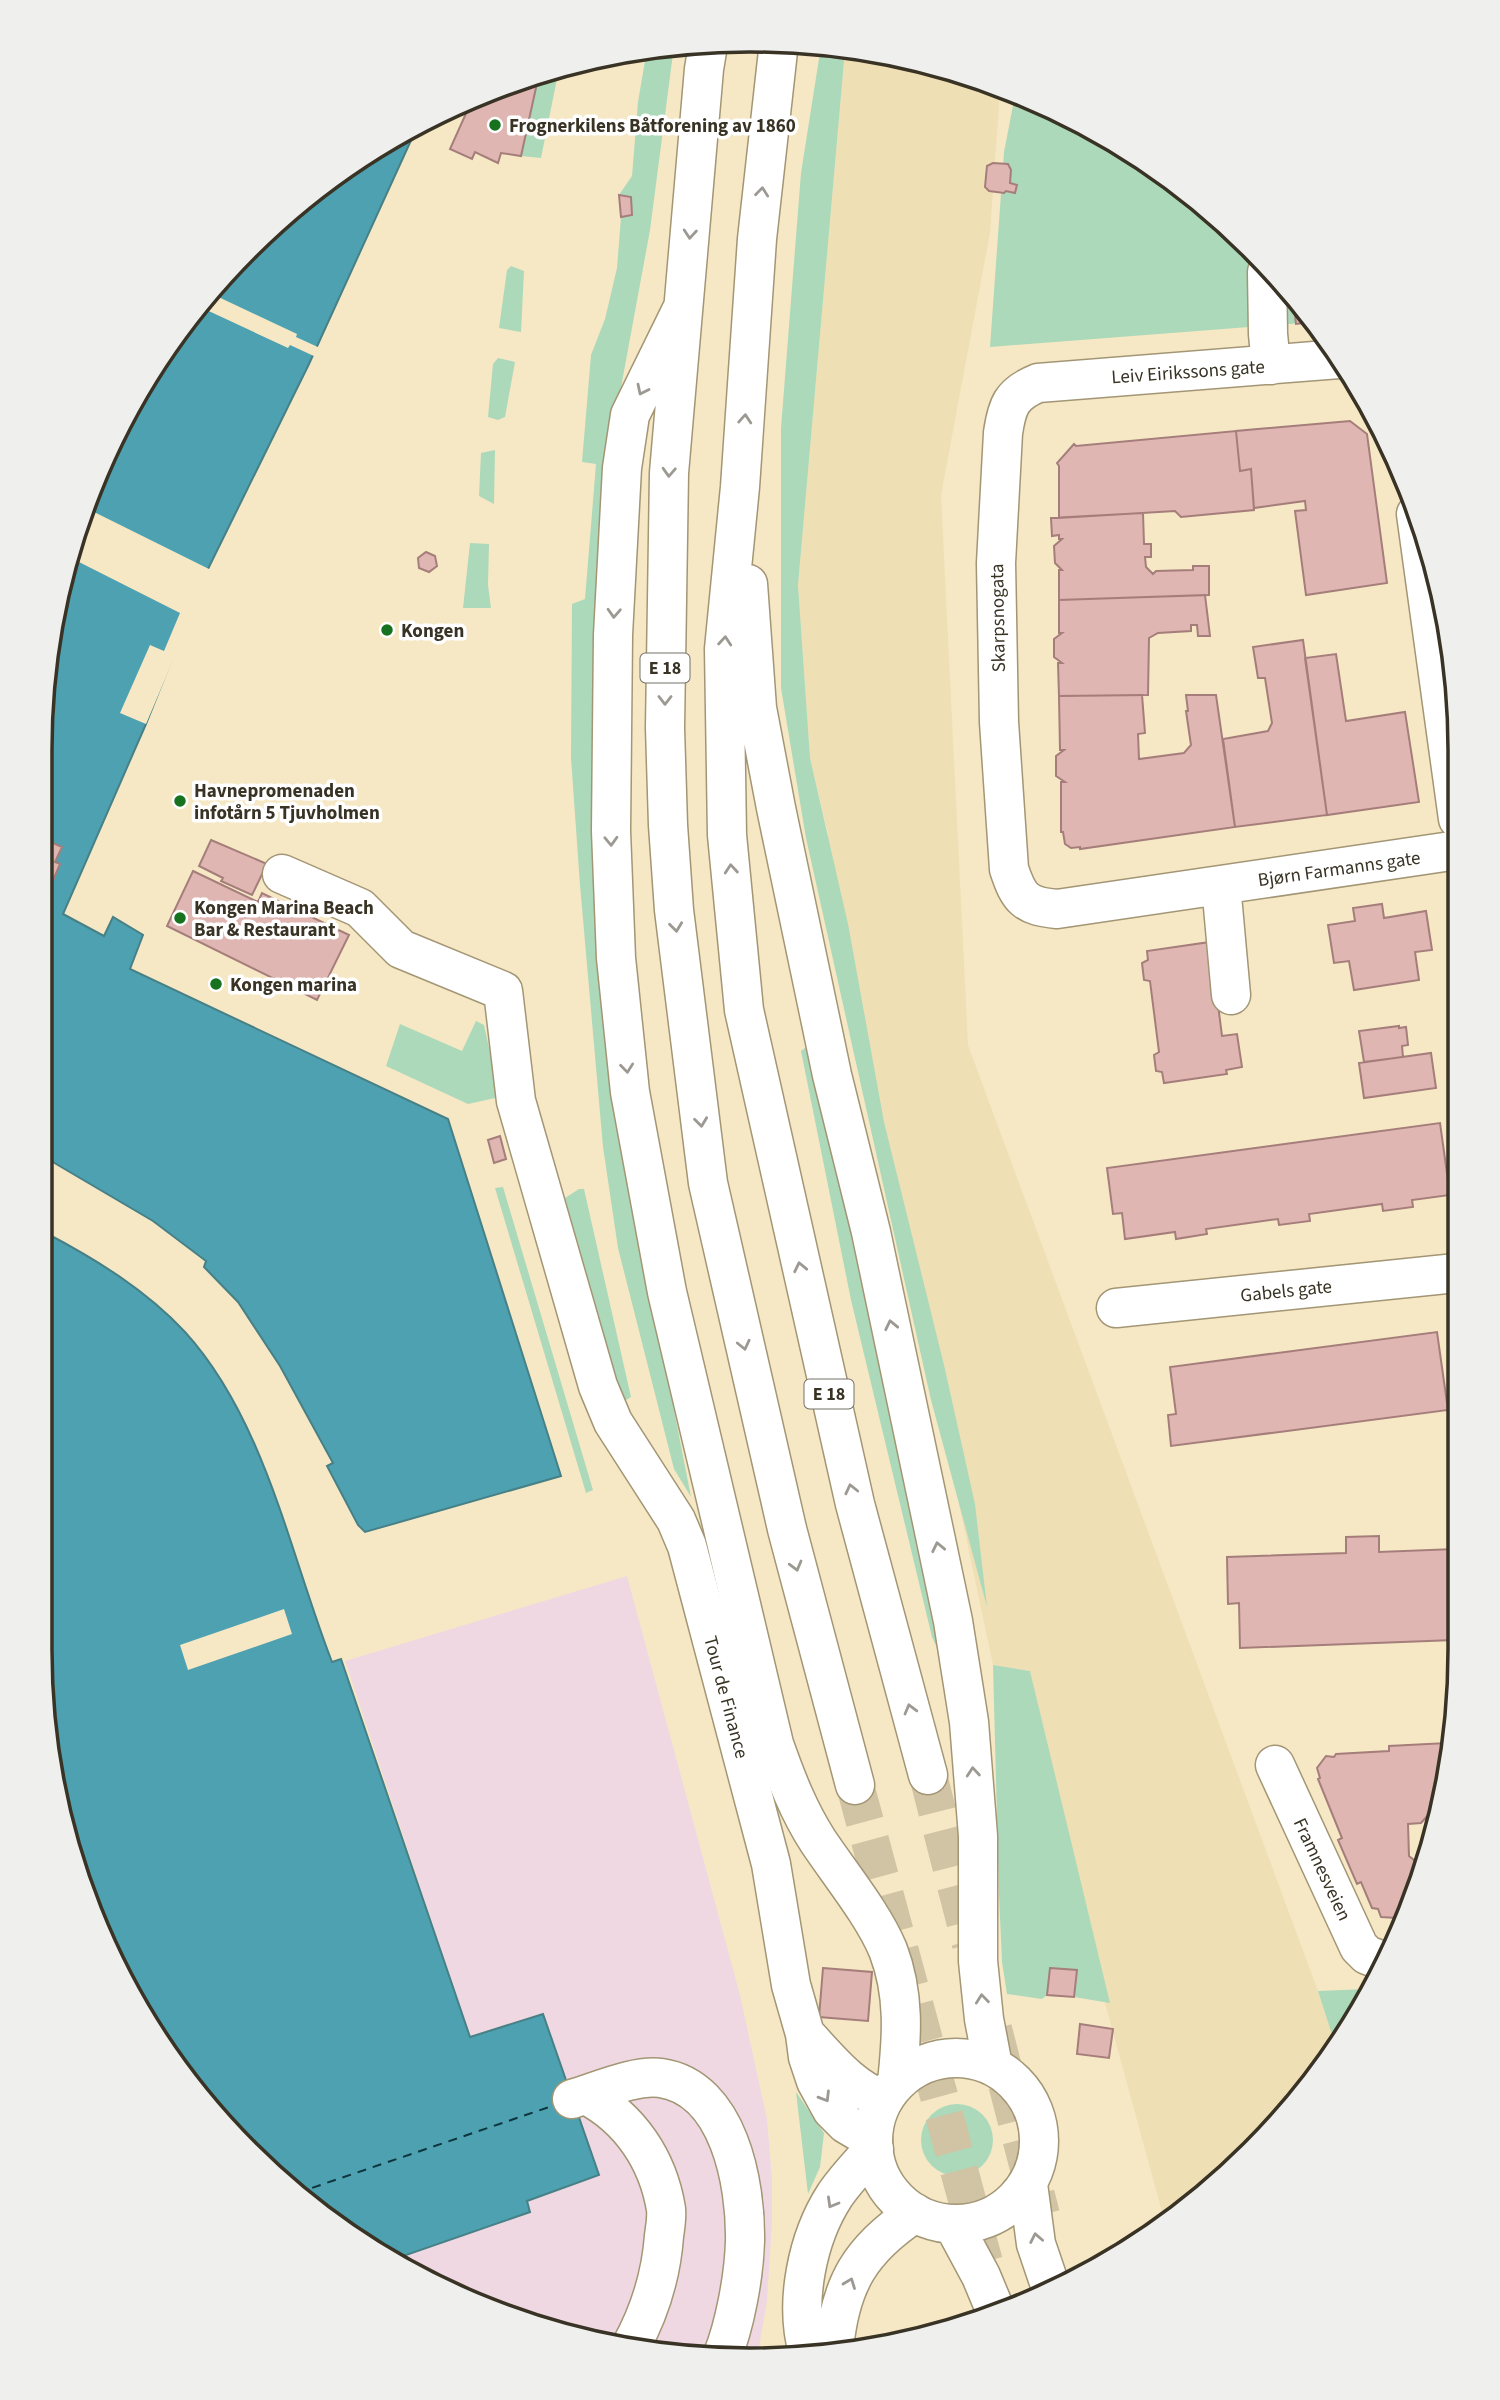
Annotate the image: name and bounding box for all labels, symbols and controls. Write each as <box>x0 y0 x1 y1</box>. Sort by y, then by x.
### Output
place label: Frognerkilens Båtforening av 1860 <box>509 113 796 140</box>
marker: Frognerkilens Båtforening av 1860 <box>487 117 503 133</box>
one-way arrow <box>754 186 769 197</box>
one-way arrow <box>682 229 697 240</box>
street label: Leiv Eirikssons gate <box>1111 354 1266 391</box>
one-way arrow <box>637 383 651 395</box>
one-way arrow <box>737 413 752 424</box>
one-way arrow <box>662 467 677 478</box>
street label: Skarpsnogata <box>984 563 1013 673</box>
one-way arrow <box>606 608 621 619</box>
place label: Kongen <box>401 618 464 645</box>
marker: Kongen <box>379 622 395 638</box>
one-way arrow <box>717 636 732 647</box>
road number: E 18 <box>640 654 690 682</box>
one-way arrow <box>657 695 673 705</box>
place label: Havnepromenaden infotårn 5 Tjuvholmen <box>194 778 380 827</box>
marker: Havnepromenaden infotårn 5 Tjuvholmen <box>172 793 188 809</box>
one-way arrow <box>604 836 619 847</box>
street label: Bjørn Farmanns gate <box>1256 845 1422 894</box>
one-way arrow <box>723 863 738 875</box>
place label: Kongen Marina Beach Bar & Restaurant <box>194 895 374 944</box>
marker: Kongen Marina Beach Bar & Restaurant <box>172 910 188 926</box>
one-way arrow <box>669 921 684 933</box>
place label: Kongen marina <box>230 972 357 999</box>
marker: Kongen marina <box>208 976 224 992</box>
one-way arrow <box>620 1062 635 1074</box>
one-way arrow <box>693 1116 708 1128</box>
one-way arrow <box>794 1261 809 1273</box>
street label: Gabels gate <box>1239 1273 1333 1310</box>
one-way arrow <box>885 1319 899 1331</box>
one-way arrow <box>735 1339 750 1351</box>
road number: E 18 <box>804 1380 854 1408</box>
one-way arrow <box>845 1483 859 1495</box>
one-way arrow <box>931 1541 946 1553</box>
one-way arrow <box>788 1560 803 1572</box>
street label: Tour de Finance <box>696 1633 755 1762</box>
one-way arrow <box>904 1703 918 1715</box>
one-way arrow <box>966 1766 981 1777</box>
street label: Framnesveien <box>1286 1814 1357 1926</box>
one-way arrow <box>975 1993 990 2004</box>
one-way arrow <box>816 2089 829 2102</box>
one-way arrow <box>827 2195 840 2208</box>
one-way arrow <box>1029 2232 1044 2244</box>
one-way arrow <box>842 2277 856 2289</box>

